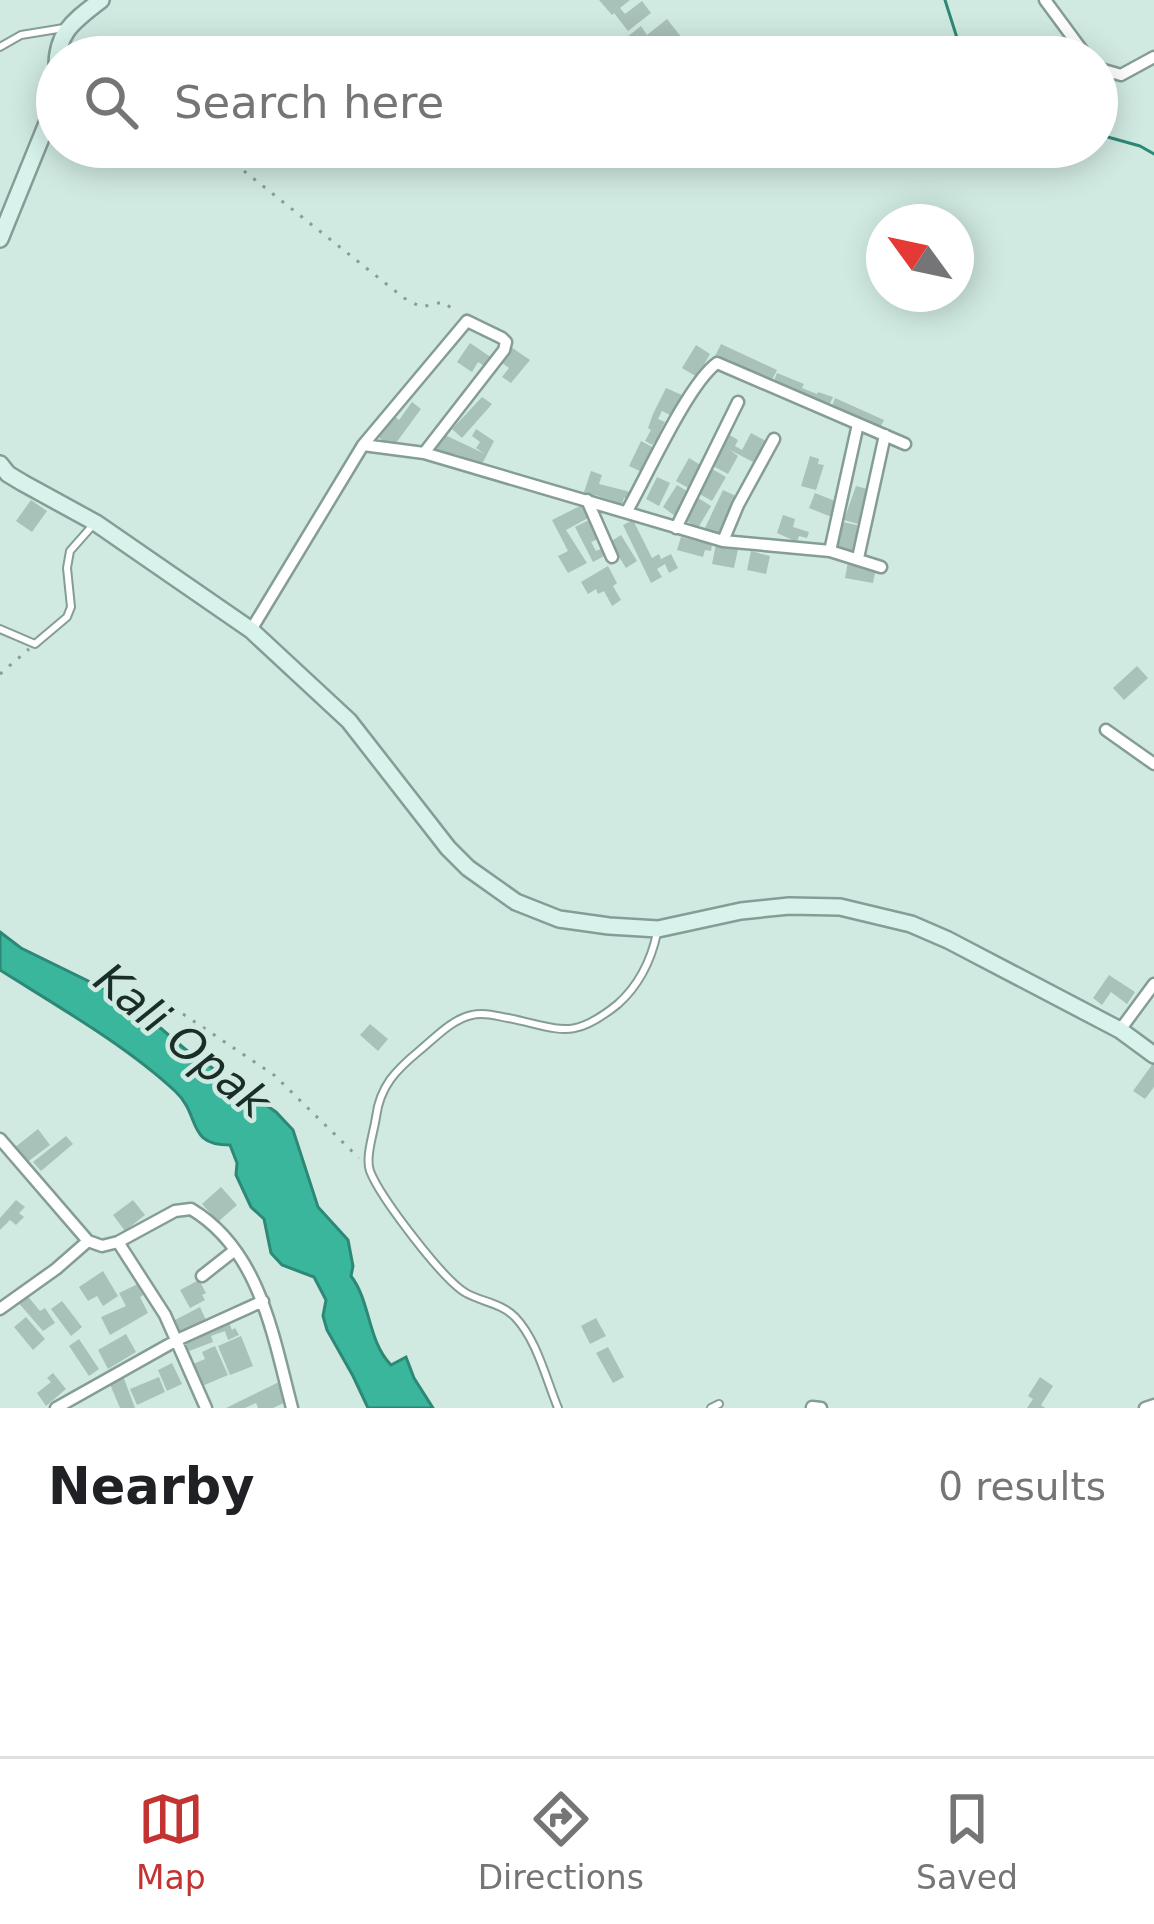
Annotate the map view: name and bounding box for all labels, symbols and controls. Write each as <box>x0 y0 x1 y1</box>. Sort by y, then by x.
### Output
search box <box>36 36 1118 168</box>
icon: search <box>78 69 144 135</box>
text: Search here <box>174 76 444 129</box>
north arrow <box>866 204 974 312</box>
water label: Kali Opak <box>84 952 283 1130</box>
text: Nearby <box>48 1457 255 1516</box>
text: 0 results <box>938 1464 1106 1509</box>
tab: Map <box>136 1786 206 1897</box>
tab: Directions <box>478 1786 644 1897</box>
tab: Saved <box>916 1786 1018 1897</box>

